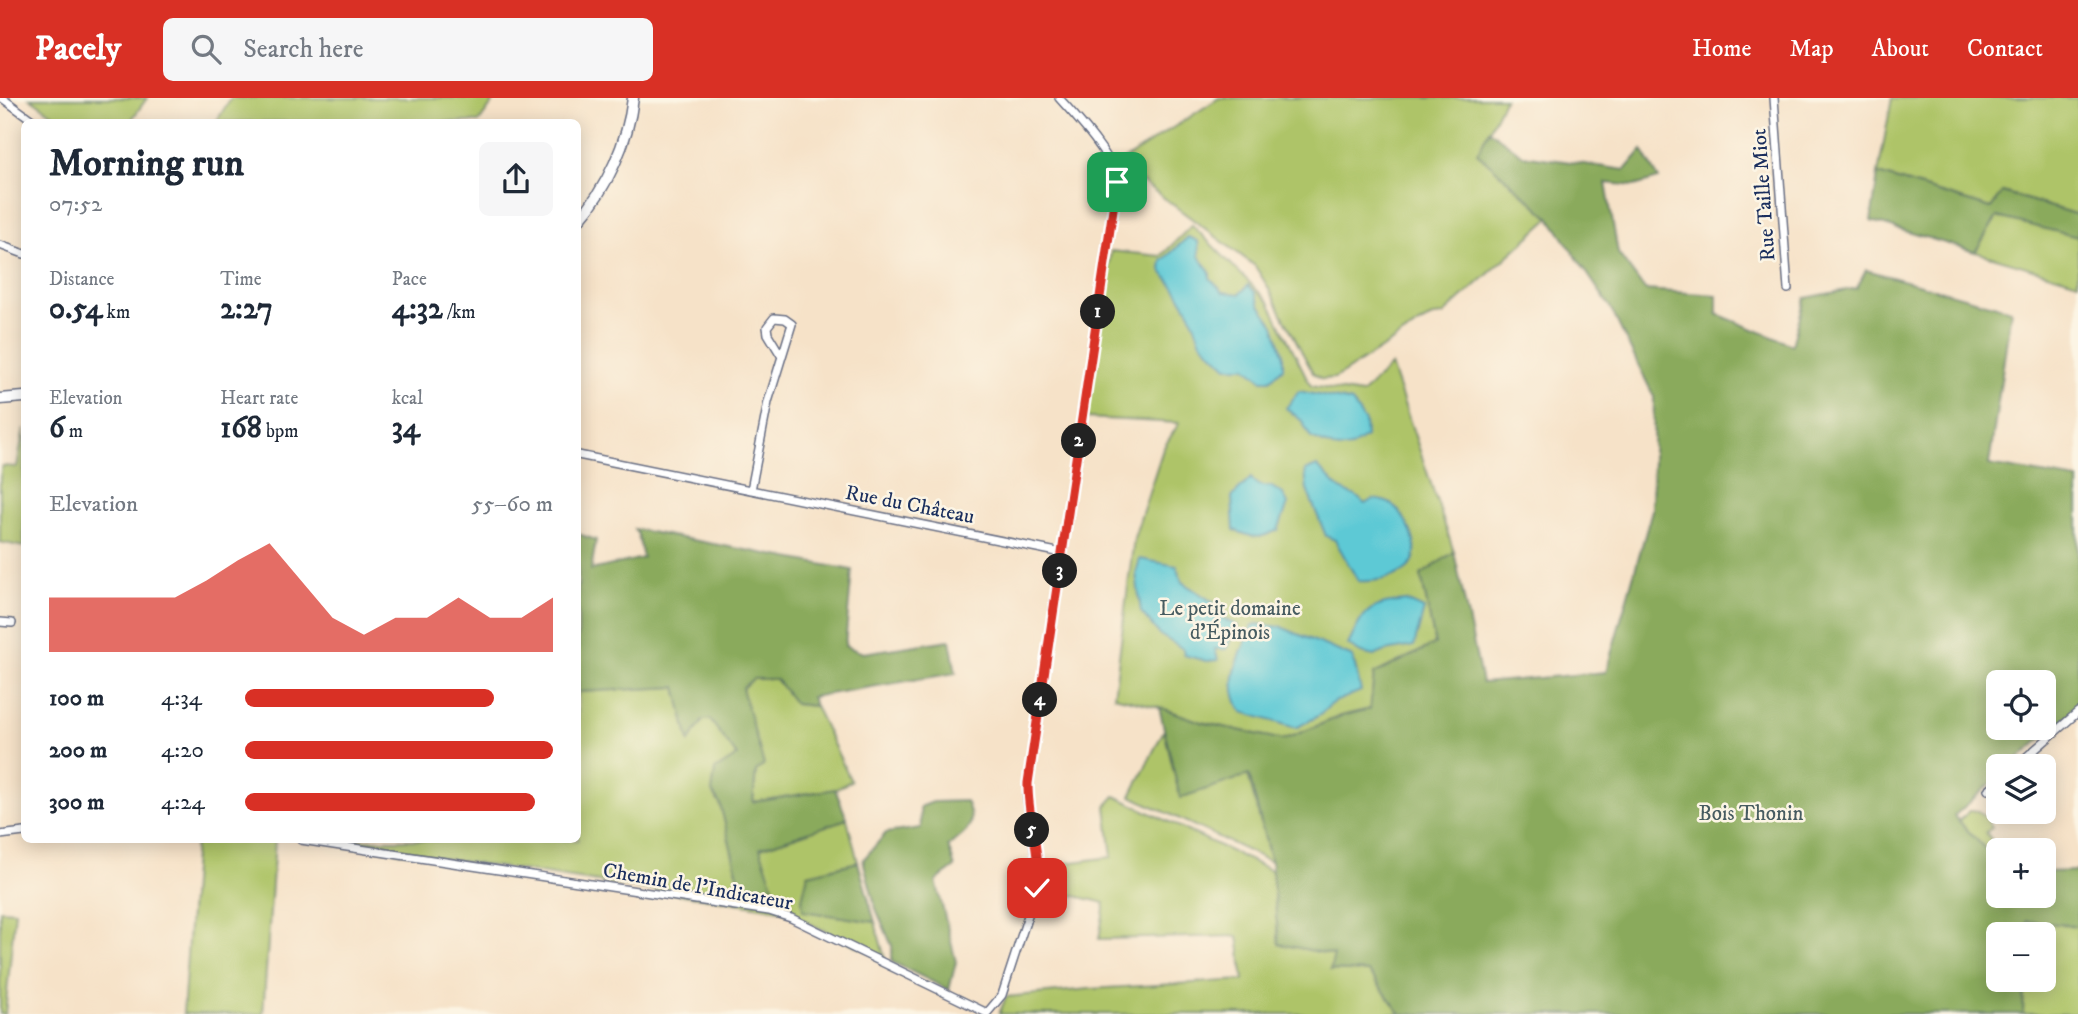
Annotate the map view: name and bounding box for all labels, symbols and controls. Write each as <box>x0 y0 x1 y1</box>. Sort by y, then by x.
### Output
search box <box>163 18 653 81</box>
text: Pacely <box>35 29 121 70</box>
icon: search <box>187 30 225 68</box>
text: Search here <box>243 33 363 66</box>
text: Home <box>1692 34 1751 64</box>
text: Map <box>1789 34 1834 64</box>
text: About <box>1872 34 1929 64</box>
text: Contact <box>1967 34 2043 64</box>
street label: Rue Taille Miot <box>1746 127 1782 262</box>
text: Morning run <box>49 140 244 188</box>
button: share <box>479 142 553 216</box>
pin <box>1087 152 1147 212</box>
icon: arrive <box>1098 163 1136 201</box>
text: 07:52 <box>49 190 102 219</box>
text: Distance <box>49 268 114 291</box>
text: Time <box>220 268 262 291</box>
text: Pace <box>392 268 427 291</box>
text: 0.54 <box>49 291 102 328</box>
text: 2:27 <box>220 291 273 328</box>
text: 4:32 <box>392 291 443 328</box>
pin: 1 <box>1080 294 1116 330</box>
text: 1 <box>1094 300 1101 323</box>
text: km <box>102 301 130 324</box>
text: /km <box>443 301 476 324</box>
text: Elevation <box>49 387 123 410</box>
text: Heart rate <box>220 387 298 410</box>
text: kcal <box>392 387 423 410</box>
text: 6 <box>49 410 65 447</box>
text: 168 <box>220 410 262 447</box>
text: 34 <box>392 410 420 447</box>
text: m <box>65 420 83 443</box>
text: bpm <box>262 420 299 443</box>
pin: 2 <box>1062 424 1096 458</box>
text: 2 <box>1074 429 1083 452</box>
street label: Rue du Château <box>843 480 976 530</box>
text: Elevation <box>49 490 138 519</box>
text: 55–60 m <box>471 490 553 519</box>
pin: 3 <box>1042 554 1078 588</box>
text: 3 <box>1056 559 1063 582</box>
park label: Le petit domaine d'Épinois <box>1159 596 1301 646</box>
map controls <box>1986 670 2056 992</box>
button: locate <box>1986 670 2056 740</box>
pin: 4 <box>1023 682 1058 718</box>
text: 100 m <box>49 684 104 713</box>
text: 4:34 <box>161 684 202 713</box>
text: 4 <box>1034 688 1045 711</box>
text: 200 m <box>49 736 107 765</box>
text: 4:20 <box>161 736 204 765</box>
button: layers <box>1986 754 2056 824</box>
text: 300 m <box>49 788 105 817</box>
text: 4:24 <box>161 788 205 817</box>
park label: Bois Thonin <box>1699 801 1803 827</box>
pin: 5 <box>1014 812 1050 848</box>
text: 5 <box>1027 818 1036 841</box>
button: + <box>1986 838 2056 908</box>
street label: Chemin de l'Indicateur <box>601 857 795 917</box>
pin <box>1007 858 1067 918</box>
icon: check <box>1018 869 1056 907</box>
button: − <box>1986 922 2056 992</box>

